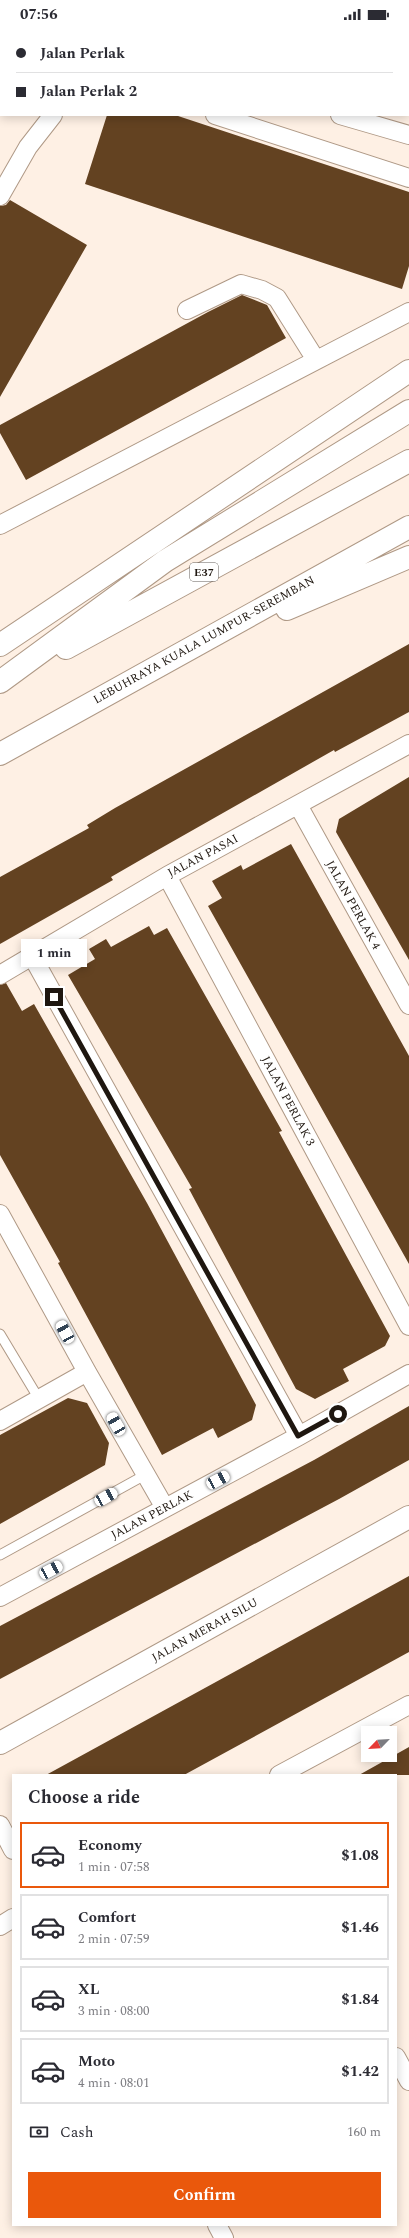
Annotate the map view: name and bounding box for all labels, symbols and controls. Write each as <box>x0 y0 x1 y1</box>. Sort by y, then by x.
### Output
text: 07:56 <box>20 3 58 26</box>
text: Jalan Perlak <box>40 42 125 65</box>
text: Jalan Perlak 2 <box>40 80 137 103</box>
road number: E37 <box>190 563 218 581</box>
street label: LEBUHRAYA KUALA LUMPUR–SEREMBAN <box>90 571 318 709</box>
street label: JALAN PASAI <box>164 829 242 883</box>
street label: JALAN PERLAK 4 <box>321 857 385 953</box>
callout: 1 min <box>21 939 87 967</box>
text: 1 min <box>37 943 71 963</box>
route end <box>45 988 63 1006</box>
street label: JALAN PERLAK 3 <box>256 1053 320 1149</box>
car <box>54 1319 76 1345</box>
route start <box>329 1405 347 1423</box>
car <box>105 1411 127 1437</box>
car <box>205 1469 231 1491</box>
street label: JALAN PERLAK <box>108 1485 197 1545</box>
car <box>93 1486 119 1508</box>
car <box>38 1559 64 1581</box>
street label: JALAN MERAH SILU <box>148 1593 262 1667</box>
north arrow <box>361 1726 397 1762</box>
map controls <box>361 1726 397 1762</box>
text: Choose a ride <box>28 1784 140 1811</box>
text: Economy <box>78 1834 142 1857</box>
icon: car <box>30 1837 66 1873</box>
text: $1.08 <box>341 1844 379 1867</box>
text: 1 min · 07:58 <box>78 1857 150 1877</box>
text: Comfort <box>78 1906 136 1929</box>
icon: car <box>30 1909 66 1945</box>
text: $1.46 <box>341 1916 379 1939</box>
text: 2 min · 07:59 <box>78 1929 150 1949</box>
text: XL <box>78 1978 99 2001</box>
icon: car <box>30 1981 66 2017</box>
text: $1.84 <box>341 1988 379 2011</box>
text: 3 min · 08:00 <box>78 2001 150 2021</box>
text: Moto <box>78 2050 115 2073</box>
icon: car <box>30 2053 66 2089</box>
text: $1.42 <box>341 2060 379 2083</box>
text: 4 min · 08:01 <box>78 2073 150 2093</box>
icon: cash <box>28 2121 50 2143</box>
text: Cash <box>60 2121 93 2144</box>
text: 160 m <box>347 2122 381 2142</box>
button: Confirm <box>28 2172 381 2218</box>

